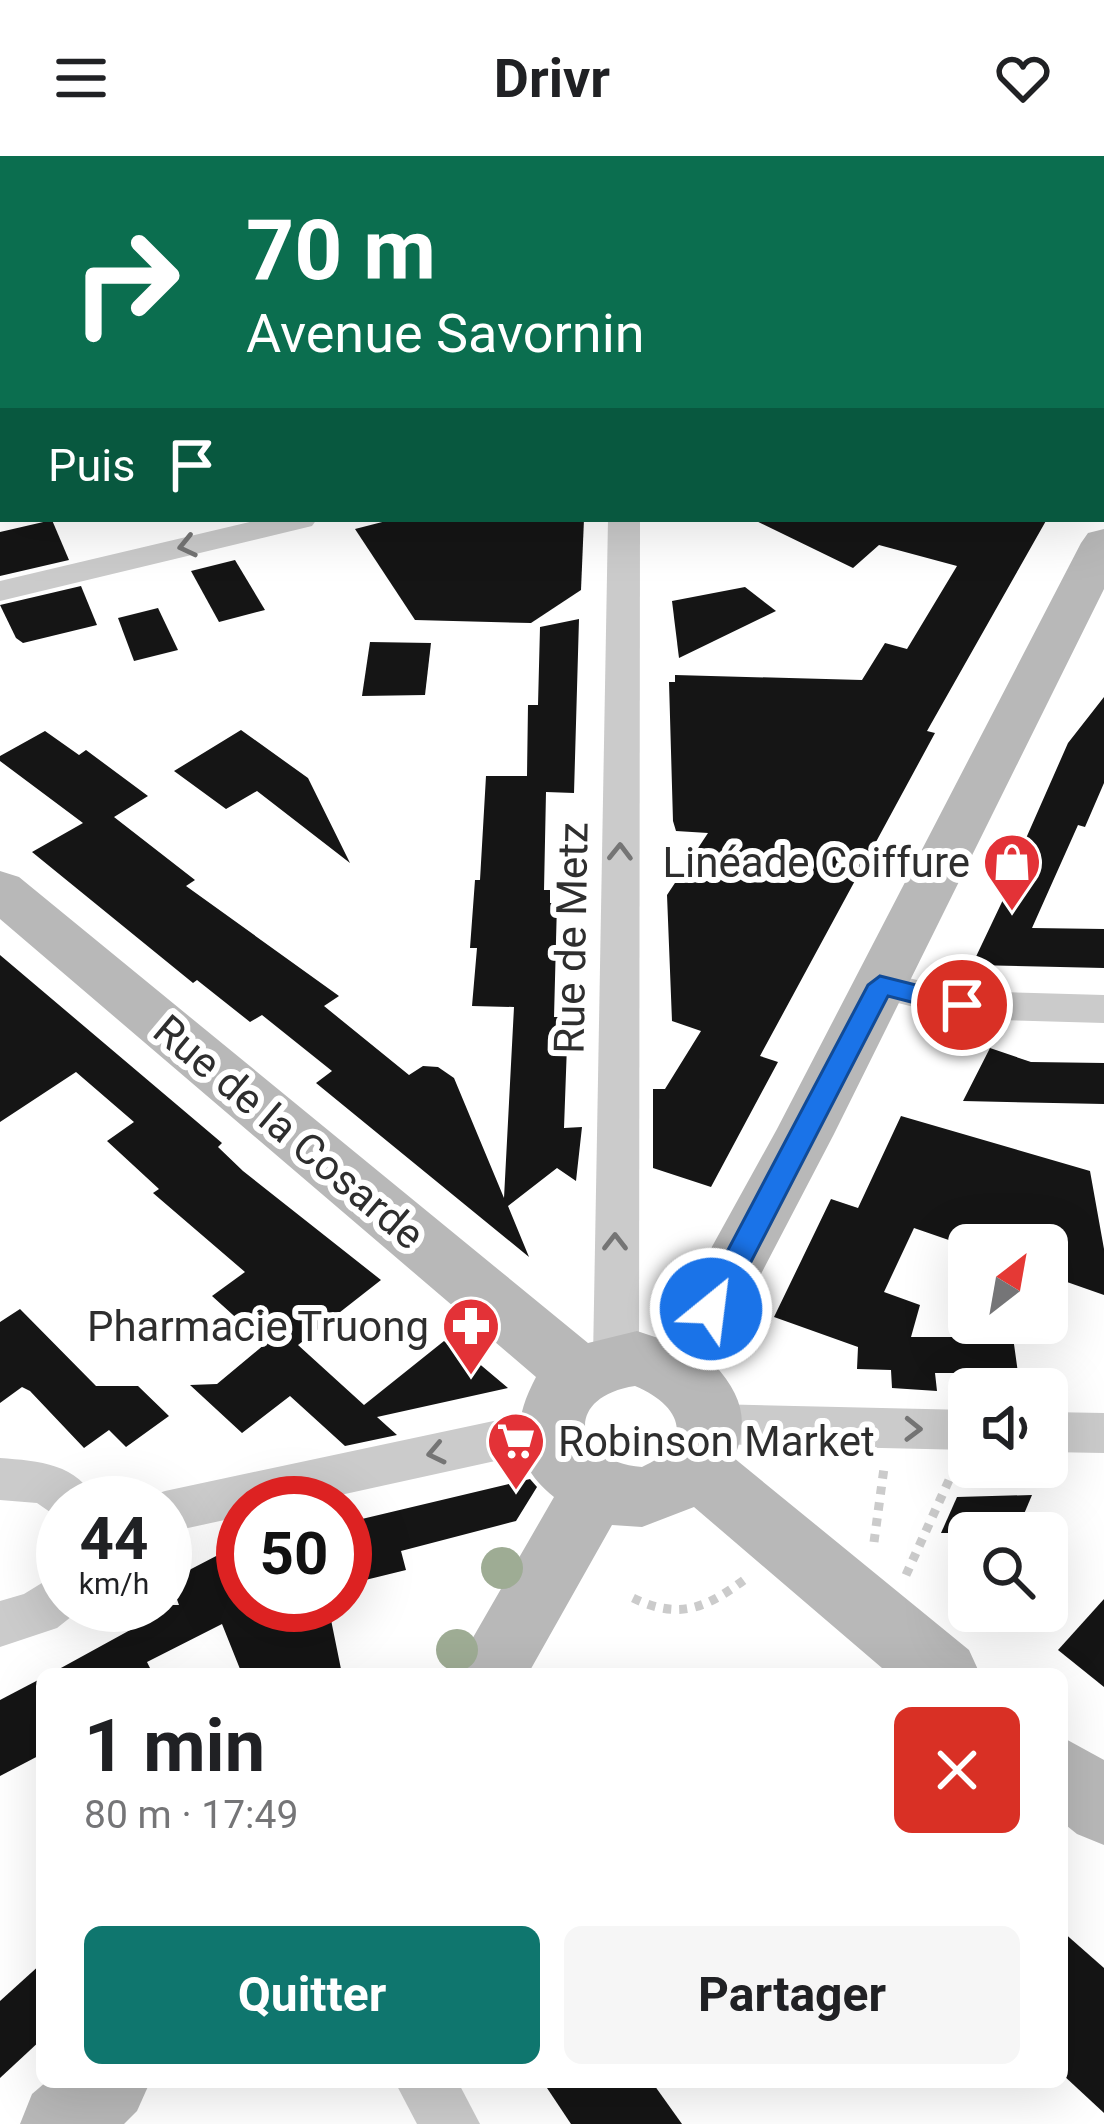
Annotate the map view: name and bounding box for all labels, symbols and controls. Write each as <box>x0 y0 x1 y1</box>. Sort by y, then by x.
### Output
icon: menu <box>48 45 114 111</box>
icon: heart <box>990 45 1056 111</box>
text: Drivr <box>494 47 610 110</box>
text: 70 m <box>246 201 436 300</box>
icon: right <box>48 204 204 360</box>
text: Avenue Savornin <box>246 302 645 365</box>
icon: arrive <box>159 432 225 498</box>
text: Puis <box>48 439 135 492</box>
one-way arrow <box>177 532 197 557</box>
street label: Rue de Metz <box>544 822 598 1054</box>
shop icon: Linéade Coiffure <box>981 831 1043 913</box>
place label: Linéade Coiffure <box>663 838 970 887</box>
one-way arrow <box>606 842 632 861</box>
pin <box>911 954 1013 1056</box>
icon: arrive <box>929 972 995 1038</box>
street label: Rue de la Cosarde <box>144 1005 434 1259</box>
north arrow <box>948 1224 1068 1344</box>
map controls <box>948 1224 1068 1632</box>
one-way arrow <box>602 1232 628 1250</box>
position arrow <box>648 1246 774 1372</box>
pharmacy icon: Pharmacie Truong <box>440 1295 502 1377</box>
place label: Pharmacie Truong <box>87 1302 429 1351</box>
button: sound <box>948 1368 1068 1488</box>
supermarket icon: Robinson Market <box>485 1410 547 1492</box>
one-way arrow <box>904 1415 923 1441</box>
place label: Robinson Market <box>558 1417 875 1466</box>
one-way arrow <box>426 1440 446 1465</box>
speed limit sign: 50 <box>216 1476 372 1632</box>
text: 44 <box>80 1503 148 1574</box>
button: search <box>948 1512 1068 1632</box>
text: km/h <box>79 1566 149 1601</box>
text: 1 min <box>84 1704 265 1789</box>
button: close <box>894 1707 1020 1833</box>
text: 80 m · 17:49 <box>84 1792 298 1838</box>
button: Quitter <box>84 1926 540 2064</box>
button: Partager <box>564 1926 1020 2064</box>

